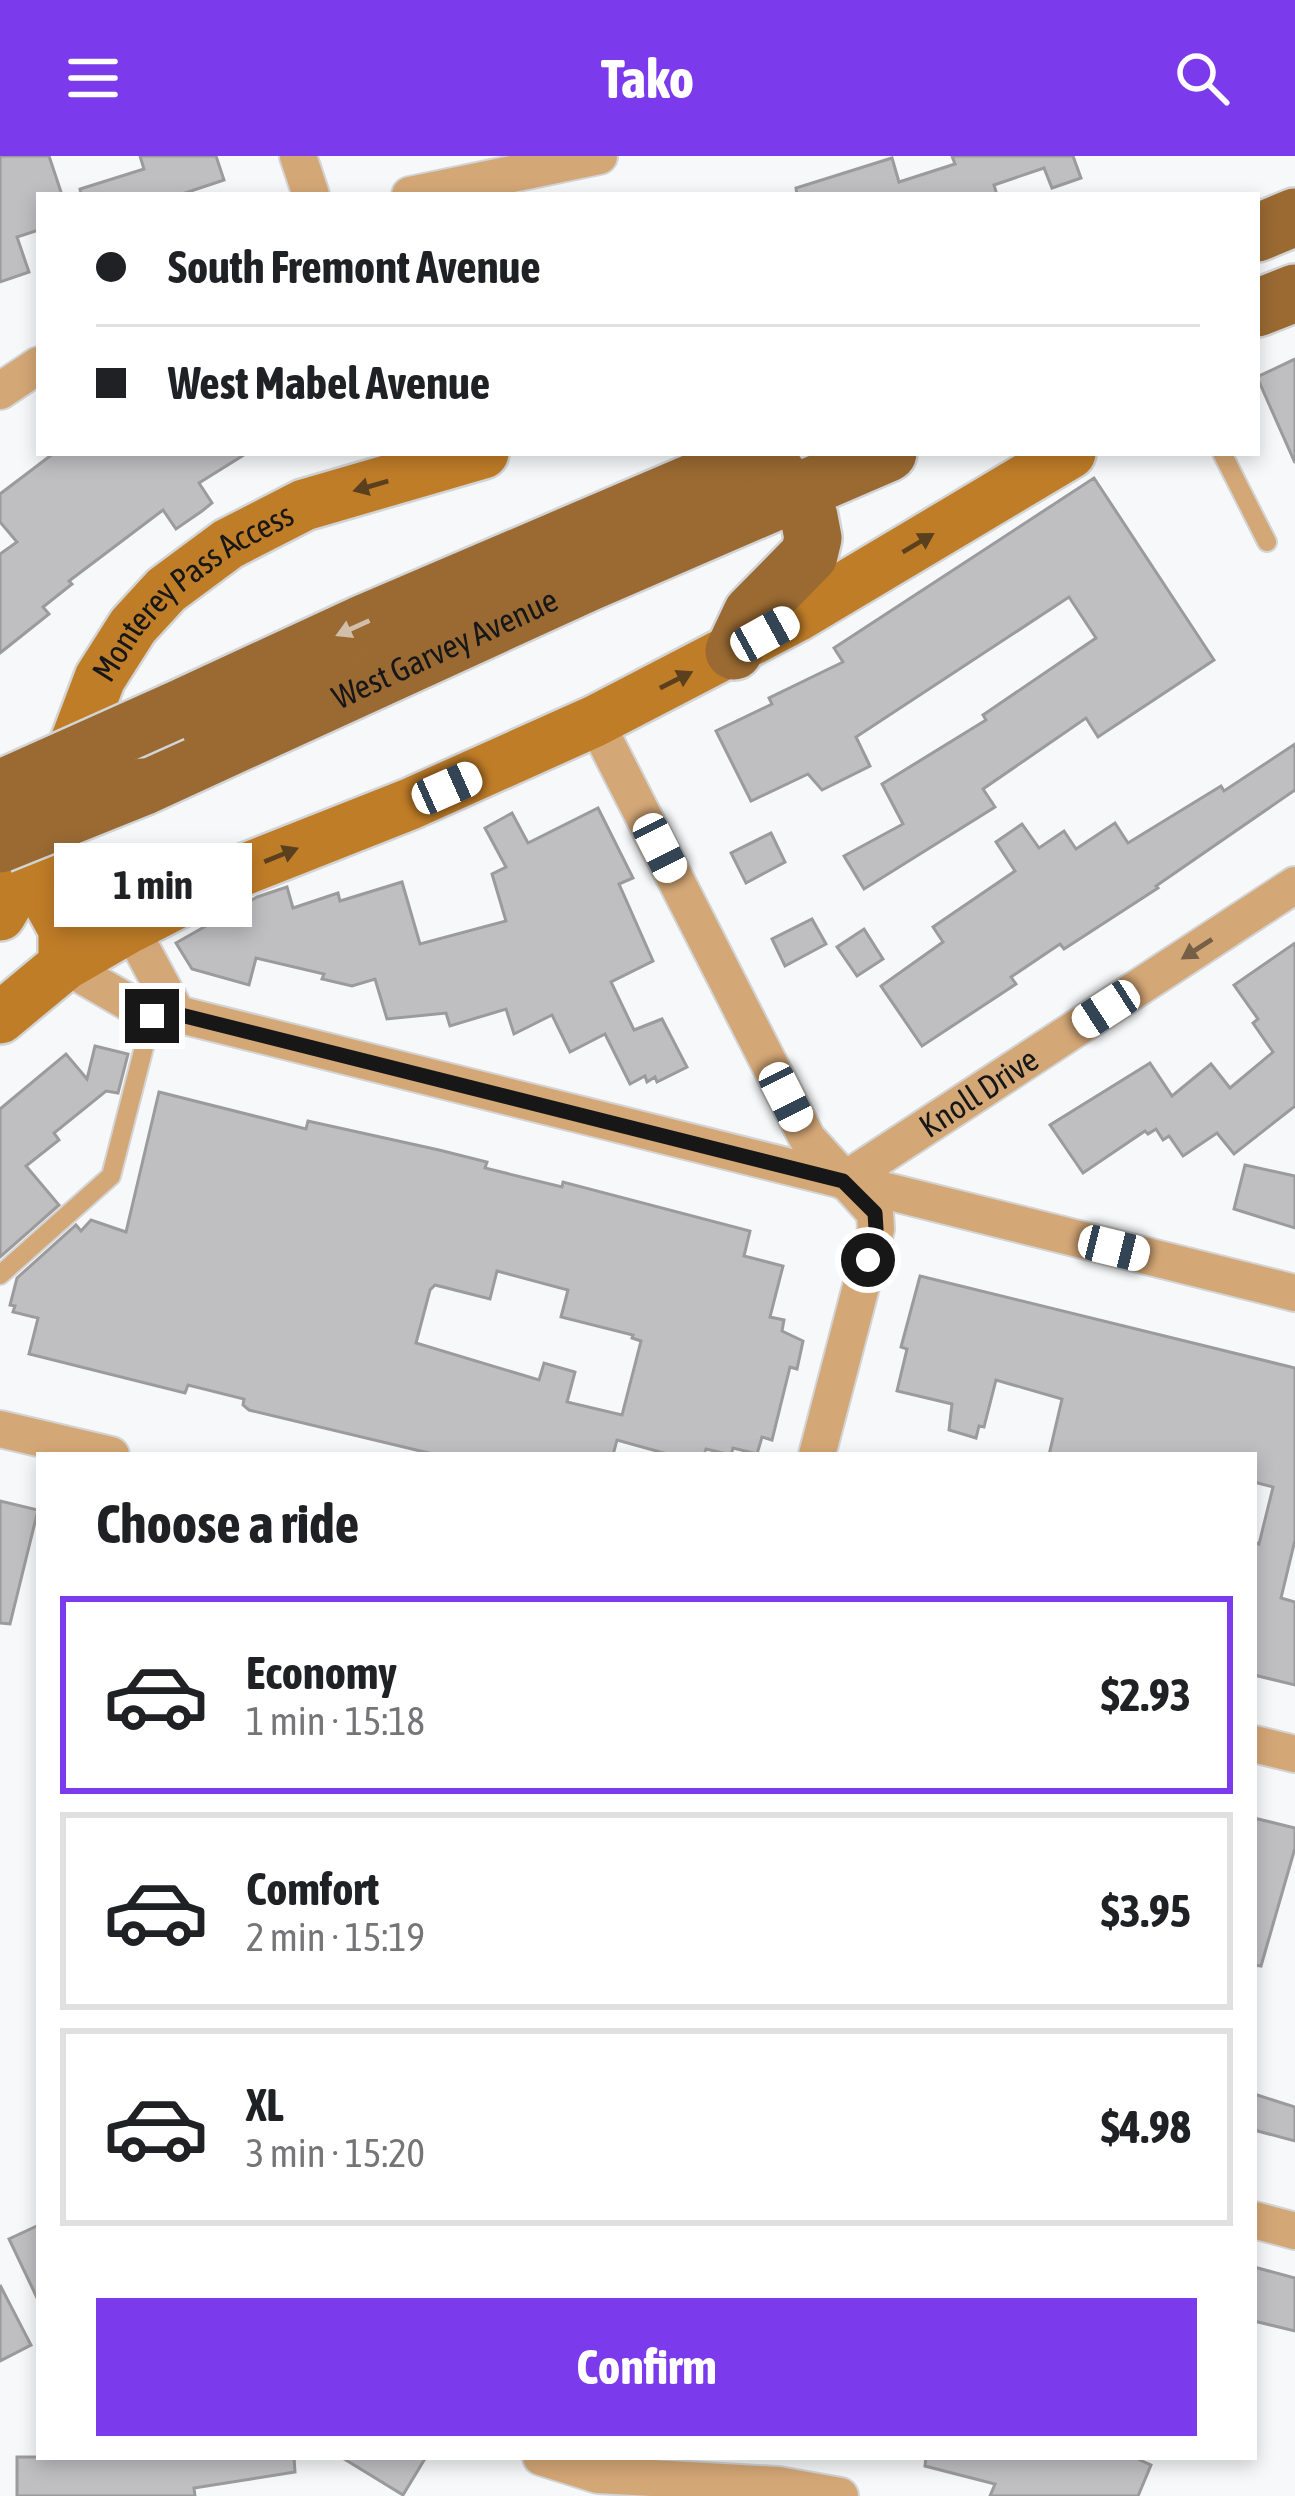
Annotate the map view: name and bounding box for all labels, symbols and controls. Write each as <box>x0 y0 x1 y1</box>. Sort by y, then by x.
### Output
icon: menu <box>60 45 126 111</box>
icon: search <box>1169 45 1235 111</box>
text: Tako <box>601 48 694 109</box>
text: South Fremont Avenue <box>168 241 541 293</box>
text: West Mabel Avenue <box>168 357 490 409</box>
one-way arrow <box>352 477 389 496</box>
street label: Monterey Pass Access <box>84 495 299 688</box>
one-way arrow <box>902 533 935 554</box>
street label: West Garvey Avenue <box>326 580 563 716</box>
car <box>725 601 805 667</box>
one-way arrow <box>335 619 370 639</box>
one-way arrow <box>659 670 694 690</box>
car <box>407 757 487 819</box>
car <box>628 808 692 888</box>
callout: 1 min <box>53 842 251 926</box>
one-way arrow <box>264 845 300 864</box>
text: 1 min <box>113 863 193 907</box>
one-way arrow <box>1181 938 1214 960</box>
car <box>1066 974 1146 1044</box>
route end <box>125 989 179 1043</box>
street label: Knoll Drive <box>912 1040 1045 1145</box>
car <box>754 1057 818 1137</box>
car <box>1075 1222 1153 1274</box>
route start <box>841 1233 895 1287</box>
text: Choose a ride <box>96 1493 359 1554</box>
icon: car <box>102 1641 210 1749</box>
text: Economy <box>246 1647 397 1699</box>
text: $2.93 <box>1101 1669 1191 1721</box>
text: 1 min · 15:18 <box>246 1699 425 1743</box>
icon: car <box>102 1857 210 1965</box>
text: Comfort <box>246 1863 379 1915</box>
text: $3.95 <box>1101 1885 1191 1937</box>
text: 2 min · 15:19 <box>246 1915 425 1959</box>
icon: car <box>102 2073 210 2181</box>
text: XL <box>246 2079 284 2131</box>
text: $4.98 <box>1101 2101 1191 2153</box>
text: 3 min · 15:20 <box>246 2131 425 2175</box>
button: Confirm <box>96 2298 1197 2436</box>

